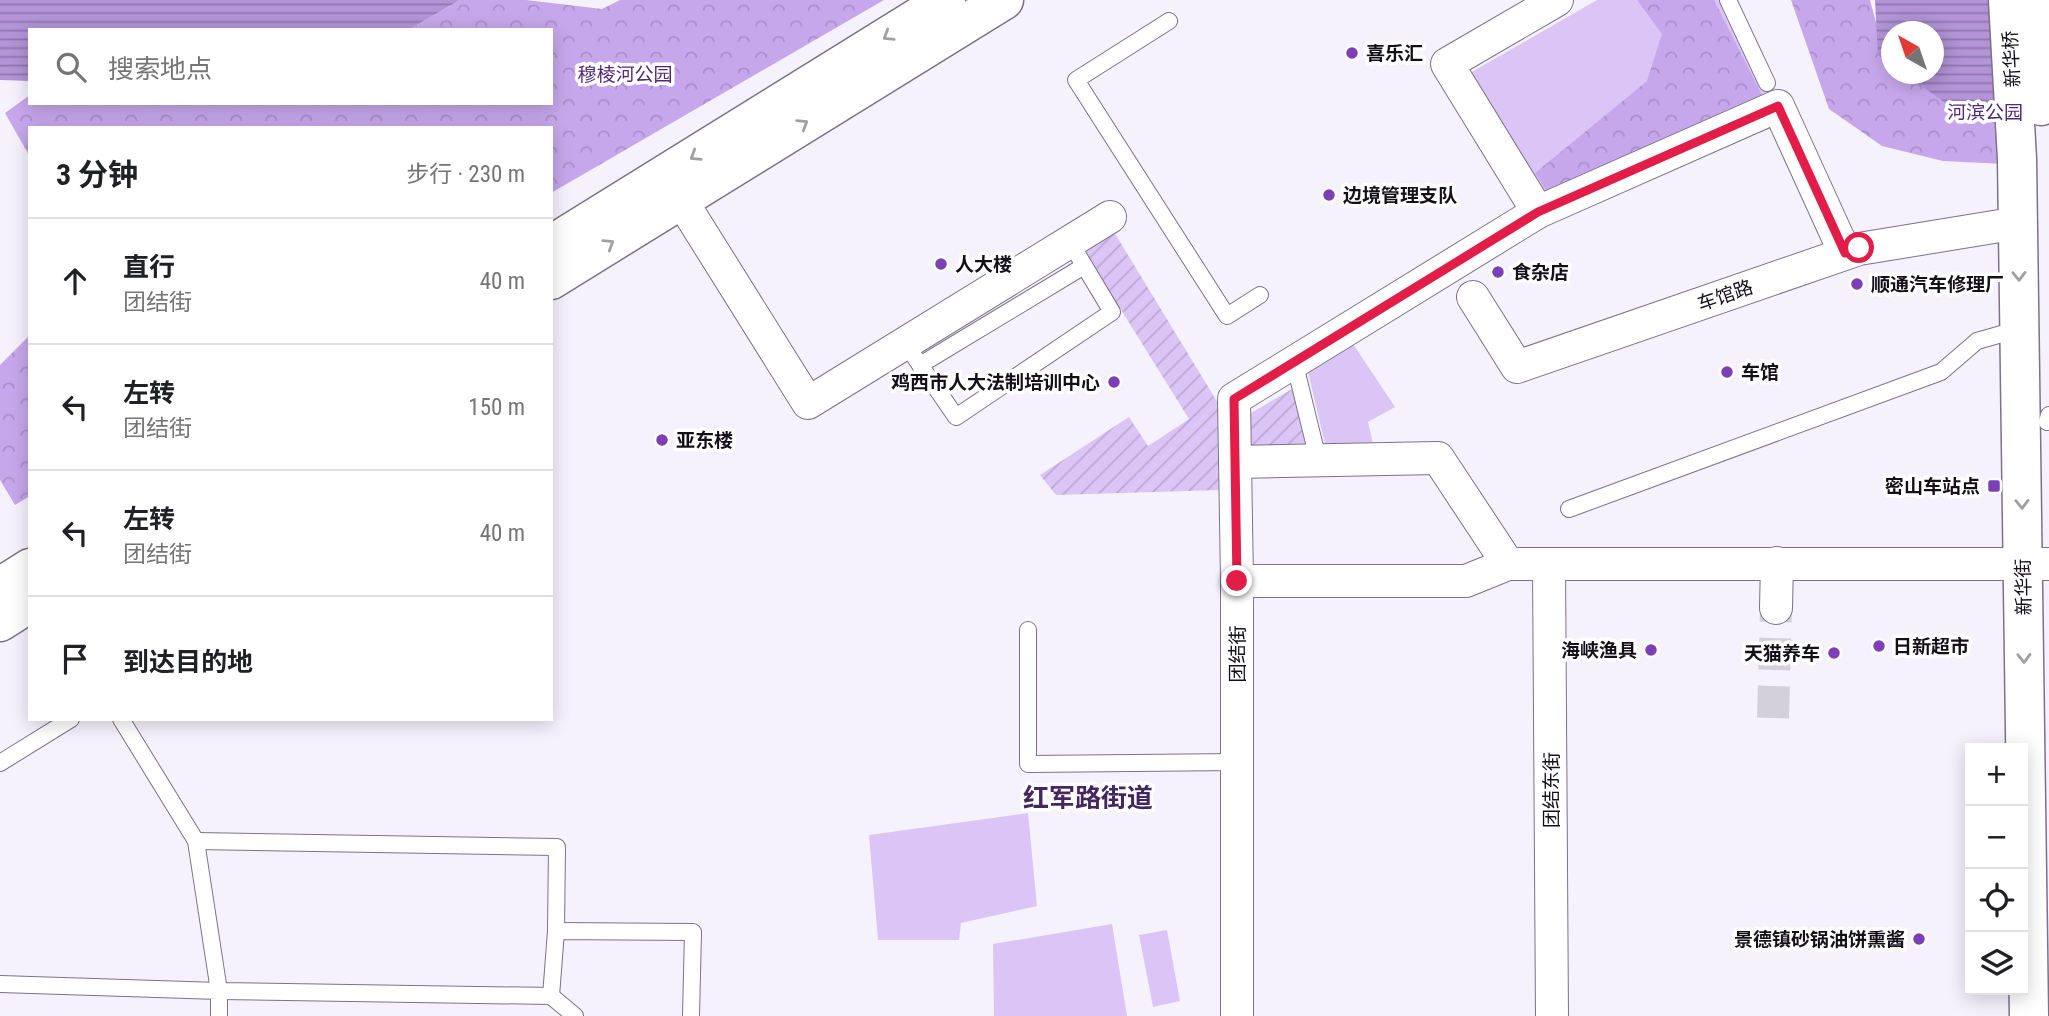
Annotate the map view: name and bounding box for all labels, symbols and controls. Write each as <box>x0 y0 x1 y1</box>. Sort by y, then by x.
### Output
north arrow <box>1881 21 1944 84</box>
one-way arrow <box>883 27 896 40</box>
search box <box>28 28 553 105</box>
street label: 新华桥 <box>1999 30 2024 88</box>
place label: 喜乐汇 <box>1366 42 1423 65</box>
marker: 喜乐汇 <box>1344 45 1360 61</box>
icon: search <box>52 48 90 86</box>
text: 搜索地点 <box>108 54 212 84</box>
park label: 穆棱河公园 <box>577 63 673 86</box>
park label: 河滨公园 <box>1947 101 2023 124</box>
one-way arrow <box>795 120 808 133</box>
one-way arrow <box>690 147 703 160</box>
text: 3 分钟 <box>56 157 138 192</box>
text: 步行 · 230 m <box>406 161 525 188</box>
place label: 边境管理支队 <box>1343 184 1457 207</box>
marker: 边境管理支队 <box>1321 187 1337 203</box>
route start <box>1843 232 1874 263</box>
one-way arrow <box>602 240 615 253</box>
text: 直行 <box>123 252 175 282</box>
place label: 人大楼 <box>955 253 1012 276</box>
marker: 人大楼 <box>933 256 949 272</box>
place label: 食杂店 <box>1512 261 1569 284</box>
icon: ahead <box>56 262 94 300</box>
marker: 食杂店 <box>1490 264 1506 280</box>
text: 40 m <box>480 268 525 295</box>
one-way arrow <box>2011 271 2026 282</box>
place label: 顺通汽车修理厂 <box>1871 273 2004 296</box>
street label: 车馆路 <box>1694 275 1756 316</box>
marker: 顺通汽车修理厂 <box>1849 276 1865 292</box>
text: 团结街 <box>123 289 192 316</box>
place label: 车馆 <box>1741 361 1779 384</box>
marker: 车馆 <box>1719 364 1735 380</box>
place label: 鸡西市人大法制培训中心 <box>891 371 1100 394</box>
marker: 鸡西市人大法制培训中心 <box>1106 374 1122 390</box>
text: 左转 <box>123 378 175 408</box>
icon: left <box>56 388 94 426</box>
text: 150 m <box>468 394 525 421</box>
text: 团结街 <box>123 415 192 442</box>
place label: 亚东楼 <box>676 429 733 452</box>
marker: 亚东楼 <box>654 432 670 448</box>
place label: 密山车站点 <box>1885 475 1980 498</box>
marker: 密山车站点 <box>1986 478 2002 494</box>
one-way arrow <box>2014 499 2030 509</box>
text: 左转 <box>123 504 175 534</box>
icon: left <box>56 514 94 552</box>
text: 40 m <box>480 520 525 547</box>
text: 团结街 <box>123 541 192 568</box>
street label: 新华街 <box>2012 558 2035 616</box>
route end <box>1221 565 1252 596</box>
street label: 团结街 <box>1226 625 1249 683</box>
place label: 日新超市 <box>1893 635 1969 658</box>
marker: 日新超市 <box>1871 638 1887 654</box>
place label: 海峡渔具 <box>1561 639 1637 662</box>
icon: arrive <box>56 640 94 678</box>
marker: 海峡渔具 <box>1643 642 1659 658</box>
place label: 天猫养车 <box>1744 642 1820 665</box>
marker: 天猫养车 <box>1826 645 1842 661</box>
text: 到达目的地 <box>123 647 253 677</box>
one-way arrow <box>2016 653 2032 664</box>
map controls <box>1965 743 2028 995</box>
button: + <box>1965 743 2028 806</box>
street label: 团结东街 <box>1540 752 1563 828</box>
district label: 红军路街道 <box>1023 783 1153 813</box>
button: − <box>1965 806 2028 869</box>
button: locate <box>1965 869 2028 932</box>
place label: 景德镇砂锅油饼熏酱 <box>1734 928 1905 951</box>
marker: 景德镇砂锅油饼熏酱 <box>1911 931 1927 947</box>
button: layers <box>1965 932 2028 995</box>

